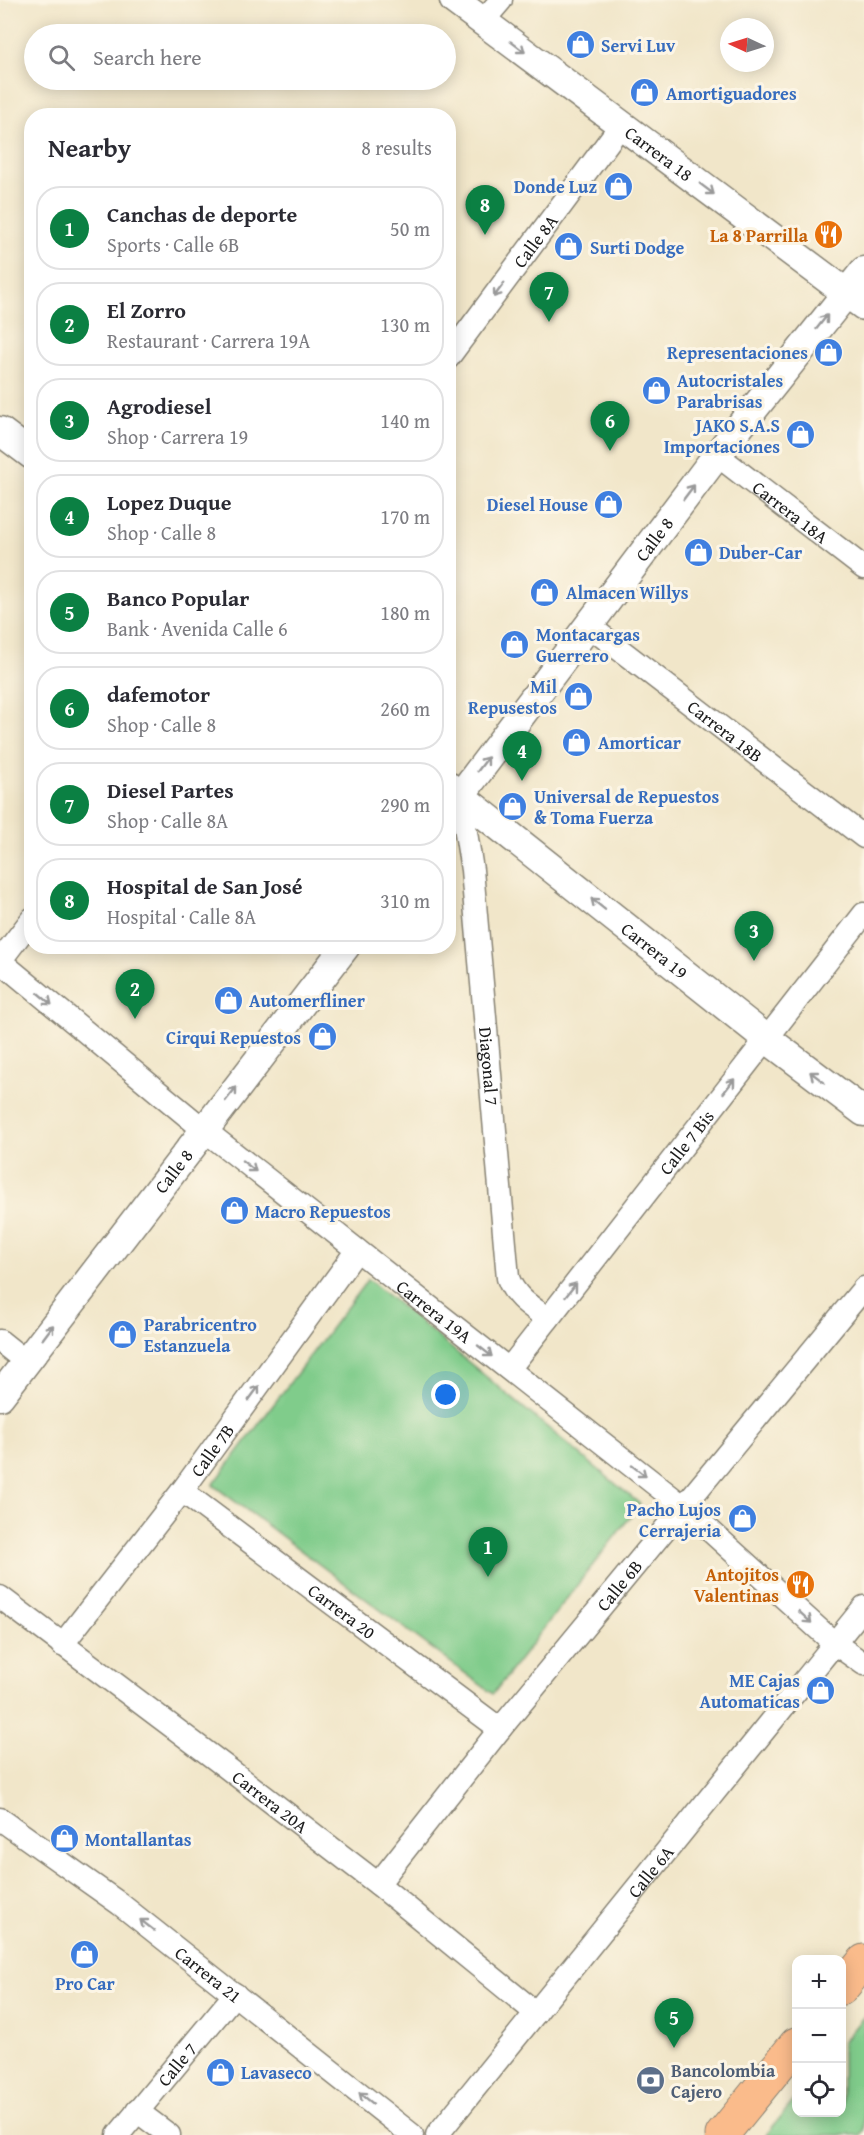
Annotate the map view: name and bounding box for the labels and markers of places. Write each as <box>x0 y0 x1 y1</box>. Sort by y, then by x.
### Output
shop icon: Servi Luv <box>564 29 596 61</box>
place label: Servi Luv <box>601 32 676 59</box>
shop icon: Amortiguadores <box>629 77 661 109</box>
place label: Amortiguadores <box>666 80 797 107</box>
shop icon: Donde Luz <box>602 170 634 202</box>
place label: Donde Luz <box>514 173 597 200</box>
pin: 8 <box>466 186 504 235</box>
restaurant icon: La 8 Parrilla <box>813 219 845 251</box>
place label: La 8 Parrilla <box>710 222 809 249</box>
shop icon: Surti Dodge <box>553 231 585 263</box>
place label: Surti Dodge <box>590 234 685 261</box>
pin: 7 <box>530 272 568 322</box>
shop icon: Representaciones <box>813 336 845 368</box>
place label: Representaciones <box>667 339 808 366</box>
place label: Autocristales Parabrisas <box>677 367 784 415</box>
shop icon: Autocristales Parabrisas <box>640 374 672 406</box>
pin: 6 <box>590 402 630 451</box>
place label: JAKO S.A.S Importaciones <box>664 412 780 460</box>
shop icon: JAKO S.A.S Importaciones <box>785 419 817 451</box>
shop icon: Diesel House <box>593 488 625 520</box>
place label: Diesel House <box>487 491 588 518</box>
shop icon: Duber-Car <box>682 536 714 568</box>
place label: Duber-Car <box>719 539 803 566</box>
shop icon: Almacen Willys <box>529 576 561 608</box>
place label: Almacen Willys <box>566 579 689 606</box>
place label: Montacargas Guerrero <box>536 621 640 669</box>
shop icon: Montacargas Guerrero <box>499 628 531 660</box>
place label: Mil Repusestos <box>468 673 557 721</box>
shop icon: Mil Repusestos <box>562 680 594 712</box>
shop icon: Amorticar <box>561 726 593 758</box>
place label: Amorticar <box>598 729 682 756</box>
pin: 4 <box>502 732 542 781</box>
place label: Universal de Repuestos & Toma Fuerza <box>534 783 719 831</box>
shop icon: Universal de Repuestos & Toma Fuerza <box>497 790 529 822</box>
pin: 3 <box>734 912 774 961</box>
pin: 2 <box>116 970 154 1019</box>
shop icon: Automerfliner <box>212 984 244 1016</box>
place label: Automerfliner <box>249 987 366 1014</box>
shop icon: Cirqui Repuestos <box>306 1021 338 1053</box>
place label: Cirqui Repuestos <box>166 1024 301 1051</box>
shop icon: Macro Repuestos <box>218 1195 250 1227</box>
place label: Macro Repuestos <box>255 1198 391 1225</box>
place label: Parabricentro Estanzuela <box>144 1311 257 1359</box>
shop icon: Parabricentro Estanzuela <box>107 1318 139 1350</box>
place label: Pacho Lujos Cerrajeria <box>627 1496 722 1544</box>
shop icon: Pacho Lujos Cerrajeria <box>726 1503 758 1535</box>
pin: 1 <box>468 1528 508 1577</box>
place label: Antojitos Valentinas <box>694 1561 779 1609</box>
restaurant icon: Antojitos Valentinas <box>784 1568 816 1600</box>
place label: ME Cajas Automaticas <box>699 1667 800 1715</box>
shop icon: ME Cajas Automaticas <box>805 1674 837 1706</box>
shop icon: Montallantas <box>48 1823 80 1855</box>
place label: Montallantas <box>85 1826 192 1853</box>
shop icon: Pro Car <box>69 1938 101 1970</box>
place label: Pro Car <box>55 1970 116 1997</box>
pin: 5 <box>654 1998 694 2048</box>
shop icon: Lavaseco <box>204 2056 236 2088</box>
place label: Bancolombia Cajero <box>671 2057 776 2105</box>
place label: Lavaseco <box>241 2059 312 2086</box>
bank icon: Bancolombia Cajero <box>634 2064 666 2096</box>

